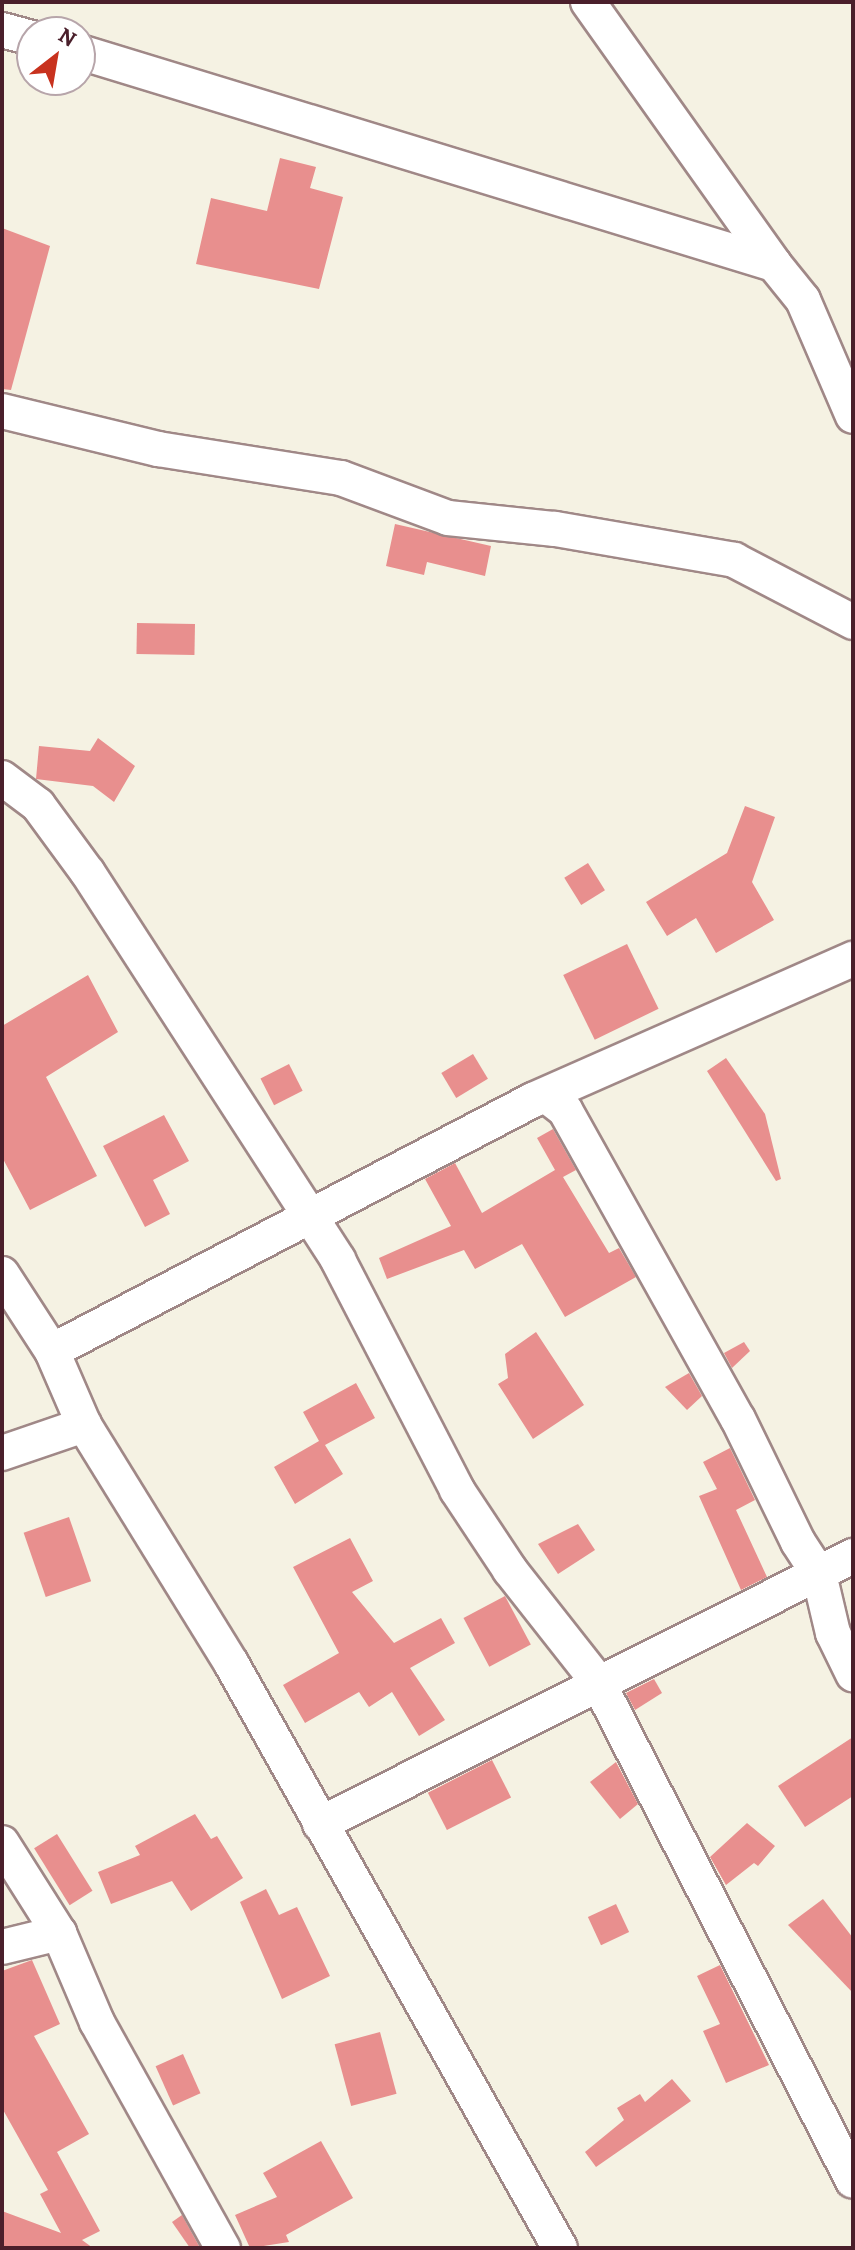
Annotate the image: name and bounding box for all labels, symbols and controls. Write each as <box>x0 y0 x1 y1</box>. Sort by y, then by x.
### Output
north arrow <box>16 16 96 96</box>
text: N <box>53 20 82 54</box>

